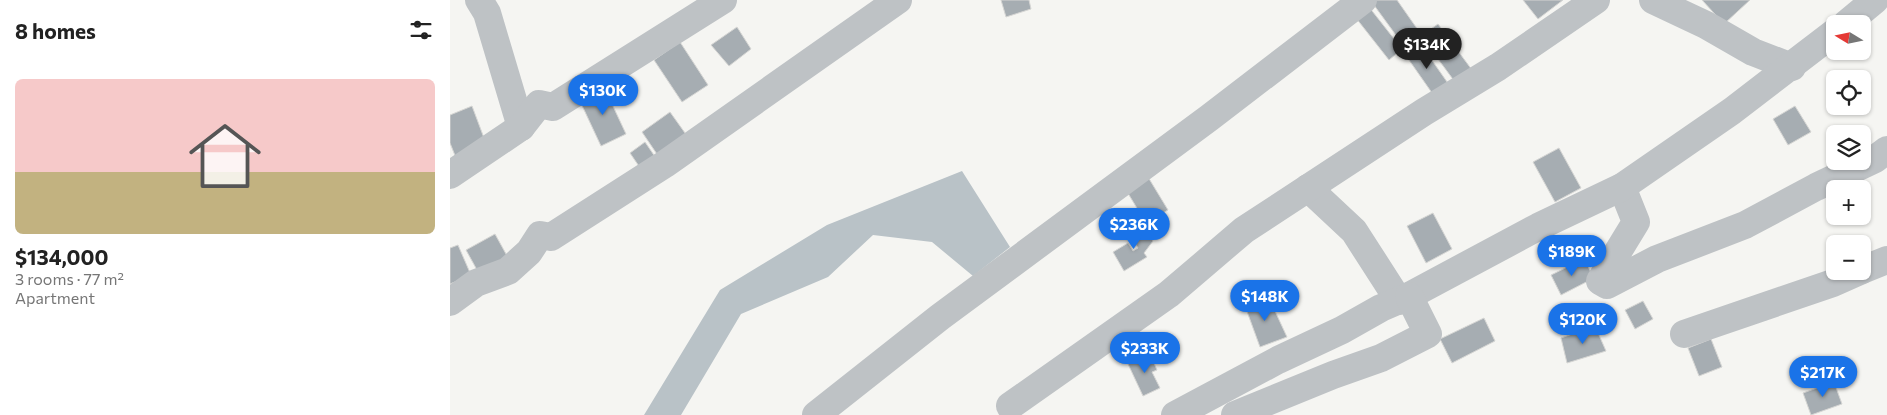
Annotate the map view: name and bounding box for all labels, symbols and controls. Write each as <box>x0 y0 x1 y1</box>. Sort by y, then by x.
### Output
north arrow <box>1826 15 1871 60</box>
map controls <box>1826 15 1871 280</box>
icon: filters <box>407 16 435 44</box>
text: 8 homes <box>15 18 96 43</box>
pin: $134K <box>1392 28 1462 70</box>
text: $134K <box>1404 34 1450 53</box>
button: locate <box>1826 70 1871 115</box>
pin: $130K <box>568 74 638 116</box>
text: $130K <box>579 80 627 99</box>
icon: home <box>180 111 270 201</box>
button: layers <box>1826 125 1871 170</box>
button: + <box>1826 180 1871 225</box>
pin: $236K <box>1099 208 1169 250</box>
text: $236K <box>1110 214 1158 233</box>
pin: $189K <box>1537 234 1607 277</box>
button: − <box>1826 235 1871 280</box>
text: $189K <box>1548 241 1596 260</box>
text: $134,000 <box>15 244 108 269</box>
text: 3 rooms · 77 m² <box>15 269 124 288</box>
pin: $148K <box>1230 280 1300 322</box>
text: $148K <box>1241 286 1289 305</box>
text: Apartment <box>15 288 95 307</box>
pin: $120K <box>1548 302 1618 345</box>
text: $120K <box>1559 309 1607 328</box>
pin: $233K <box>1110 332 1180 374</box>
text: $233K <box>1121 338 1169 357</box>
pin: $217K <box>1788 356 1858 398</box>
text: $217K <box>1800 362 1846 381</box>

